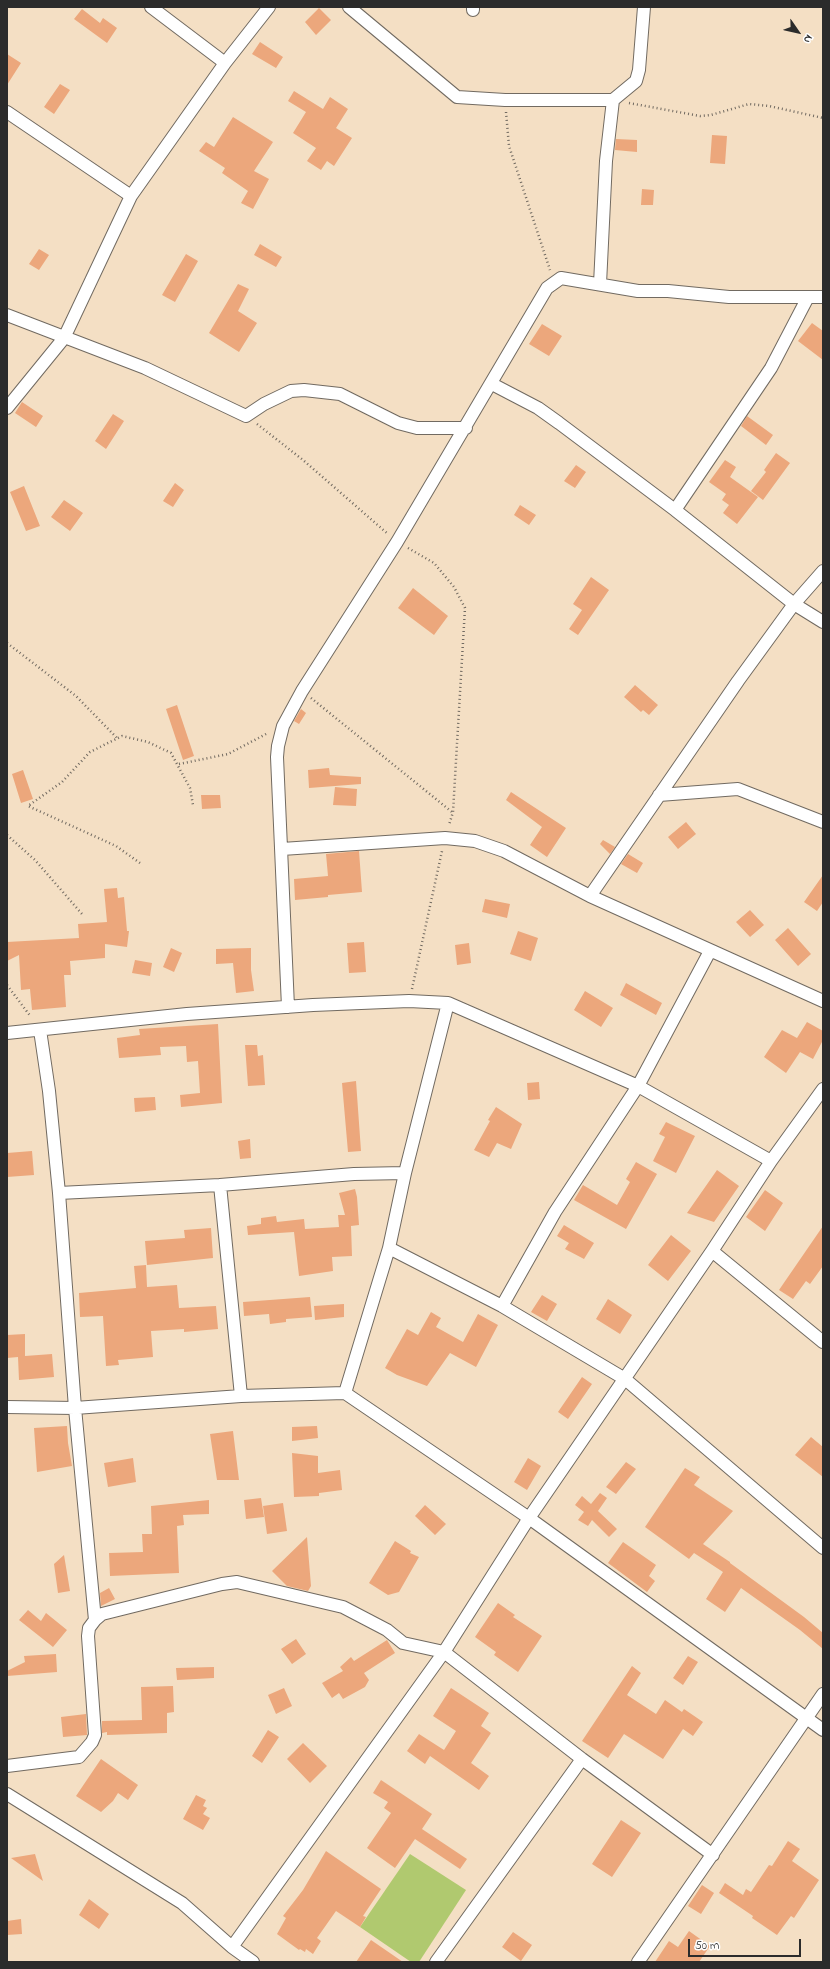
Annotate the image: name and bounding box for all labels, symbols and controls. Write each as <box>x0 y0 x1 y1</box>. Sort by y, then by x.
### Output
north arrow <box>778 12 818 52</box>
text: N <box>799 31 817 46</box>
scale bar <box>690 1931 803 1957</box>
text: 50 m <box>695 1937 719 1955</box>

